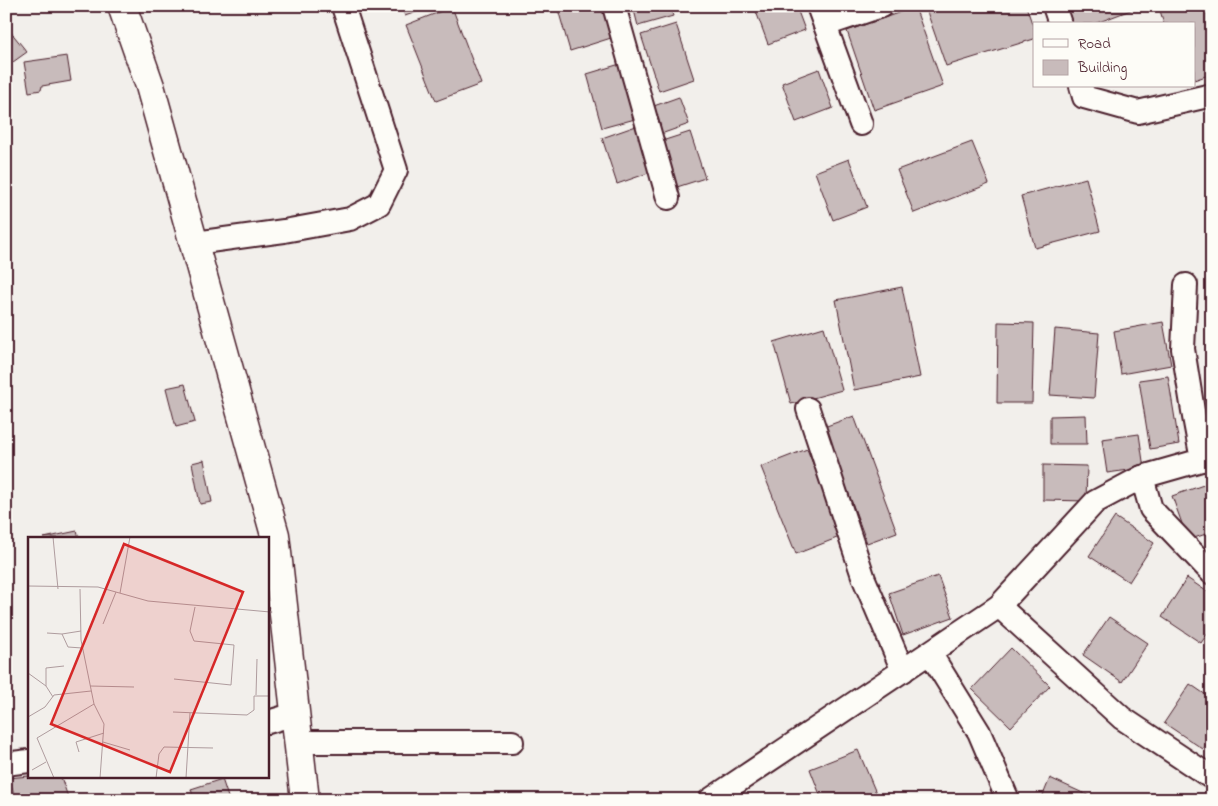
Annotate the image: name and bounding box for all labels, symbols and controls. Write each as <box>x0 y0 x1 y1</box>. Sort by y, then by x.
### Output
legend <box>1033 22 1196 88</box>
text: Road <box>1078 33 1111 55</box>
text: Building <box>1077 57 1127 80</box>
inset map <box>28 537 269 778</box>

